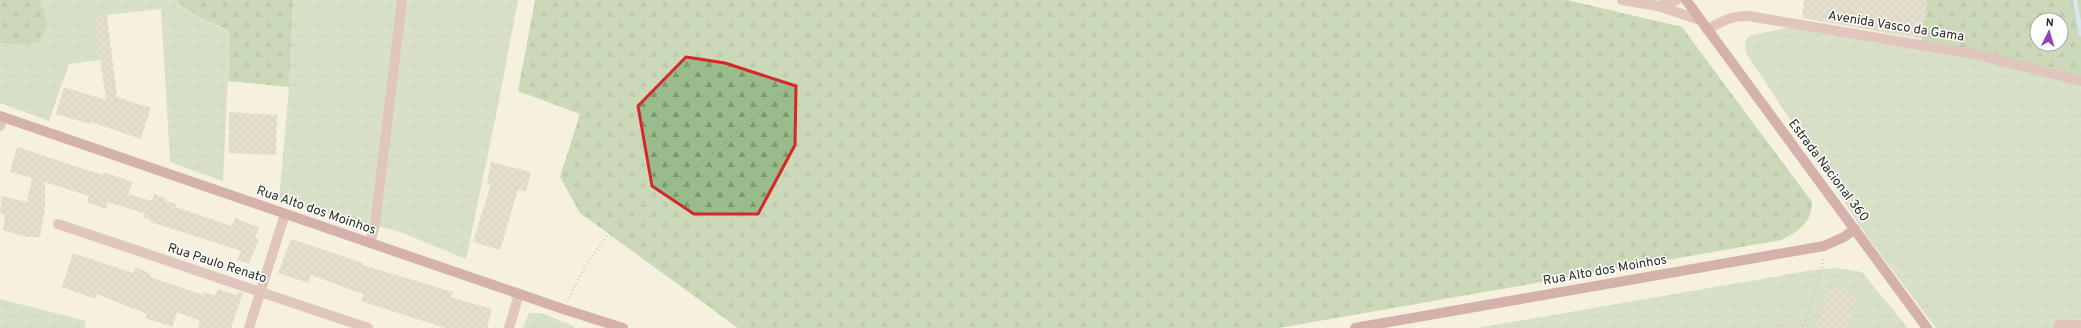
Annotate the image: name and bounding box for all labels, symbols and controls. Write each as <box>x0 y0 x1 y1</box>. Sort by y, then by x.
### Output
street label: Avenida Vasco da Gama <box>1827 8 1965 46</box>
north arrow <box>2029 12 2069 52</box>
text: N <box>2045 16 2054 30</box>
street label: Estrada Nacional 360 <box>1784 117 1872 225</box>
street label: Rua Alto dos Moinhos <box>254 183 378 239</box>
street label: Rua Paulo Renato <box>166 240 268 288</box>
street label: Rua Alto dos Moinhos <box>1542 252 1668 290</box>

